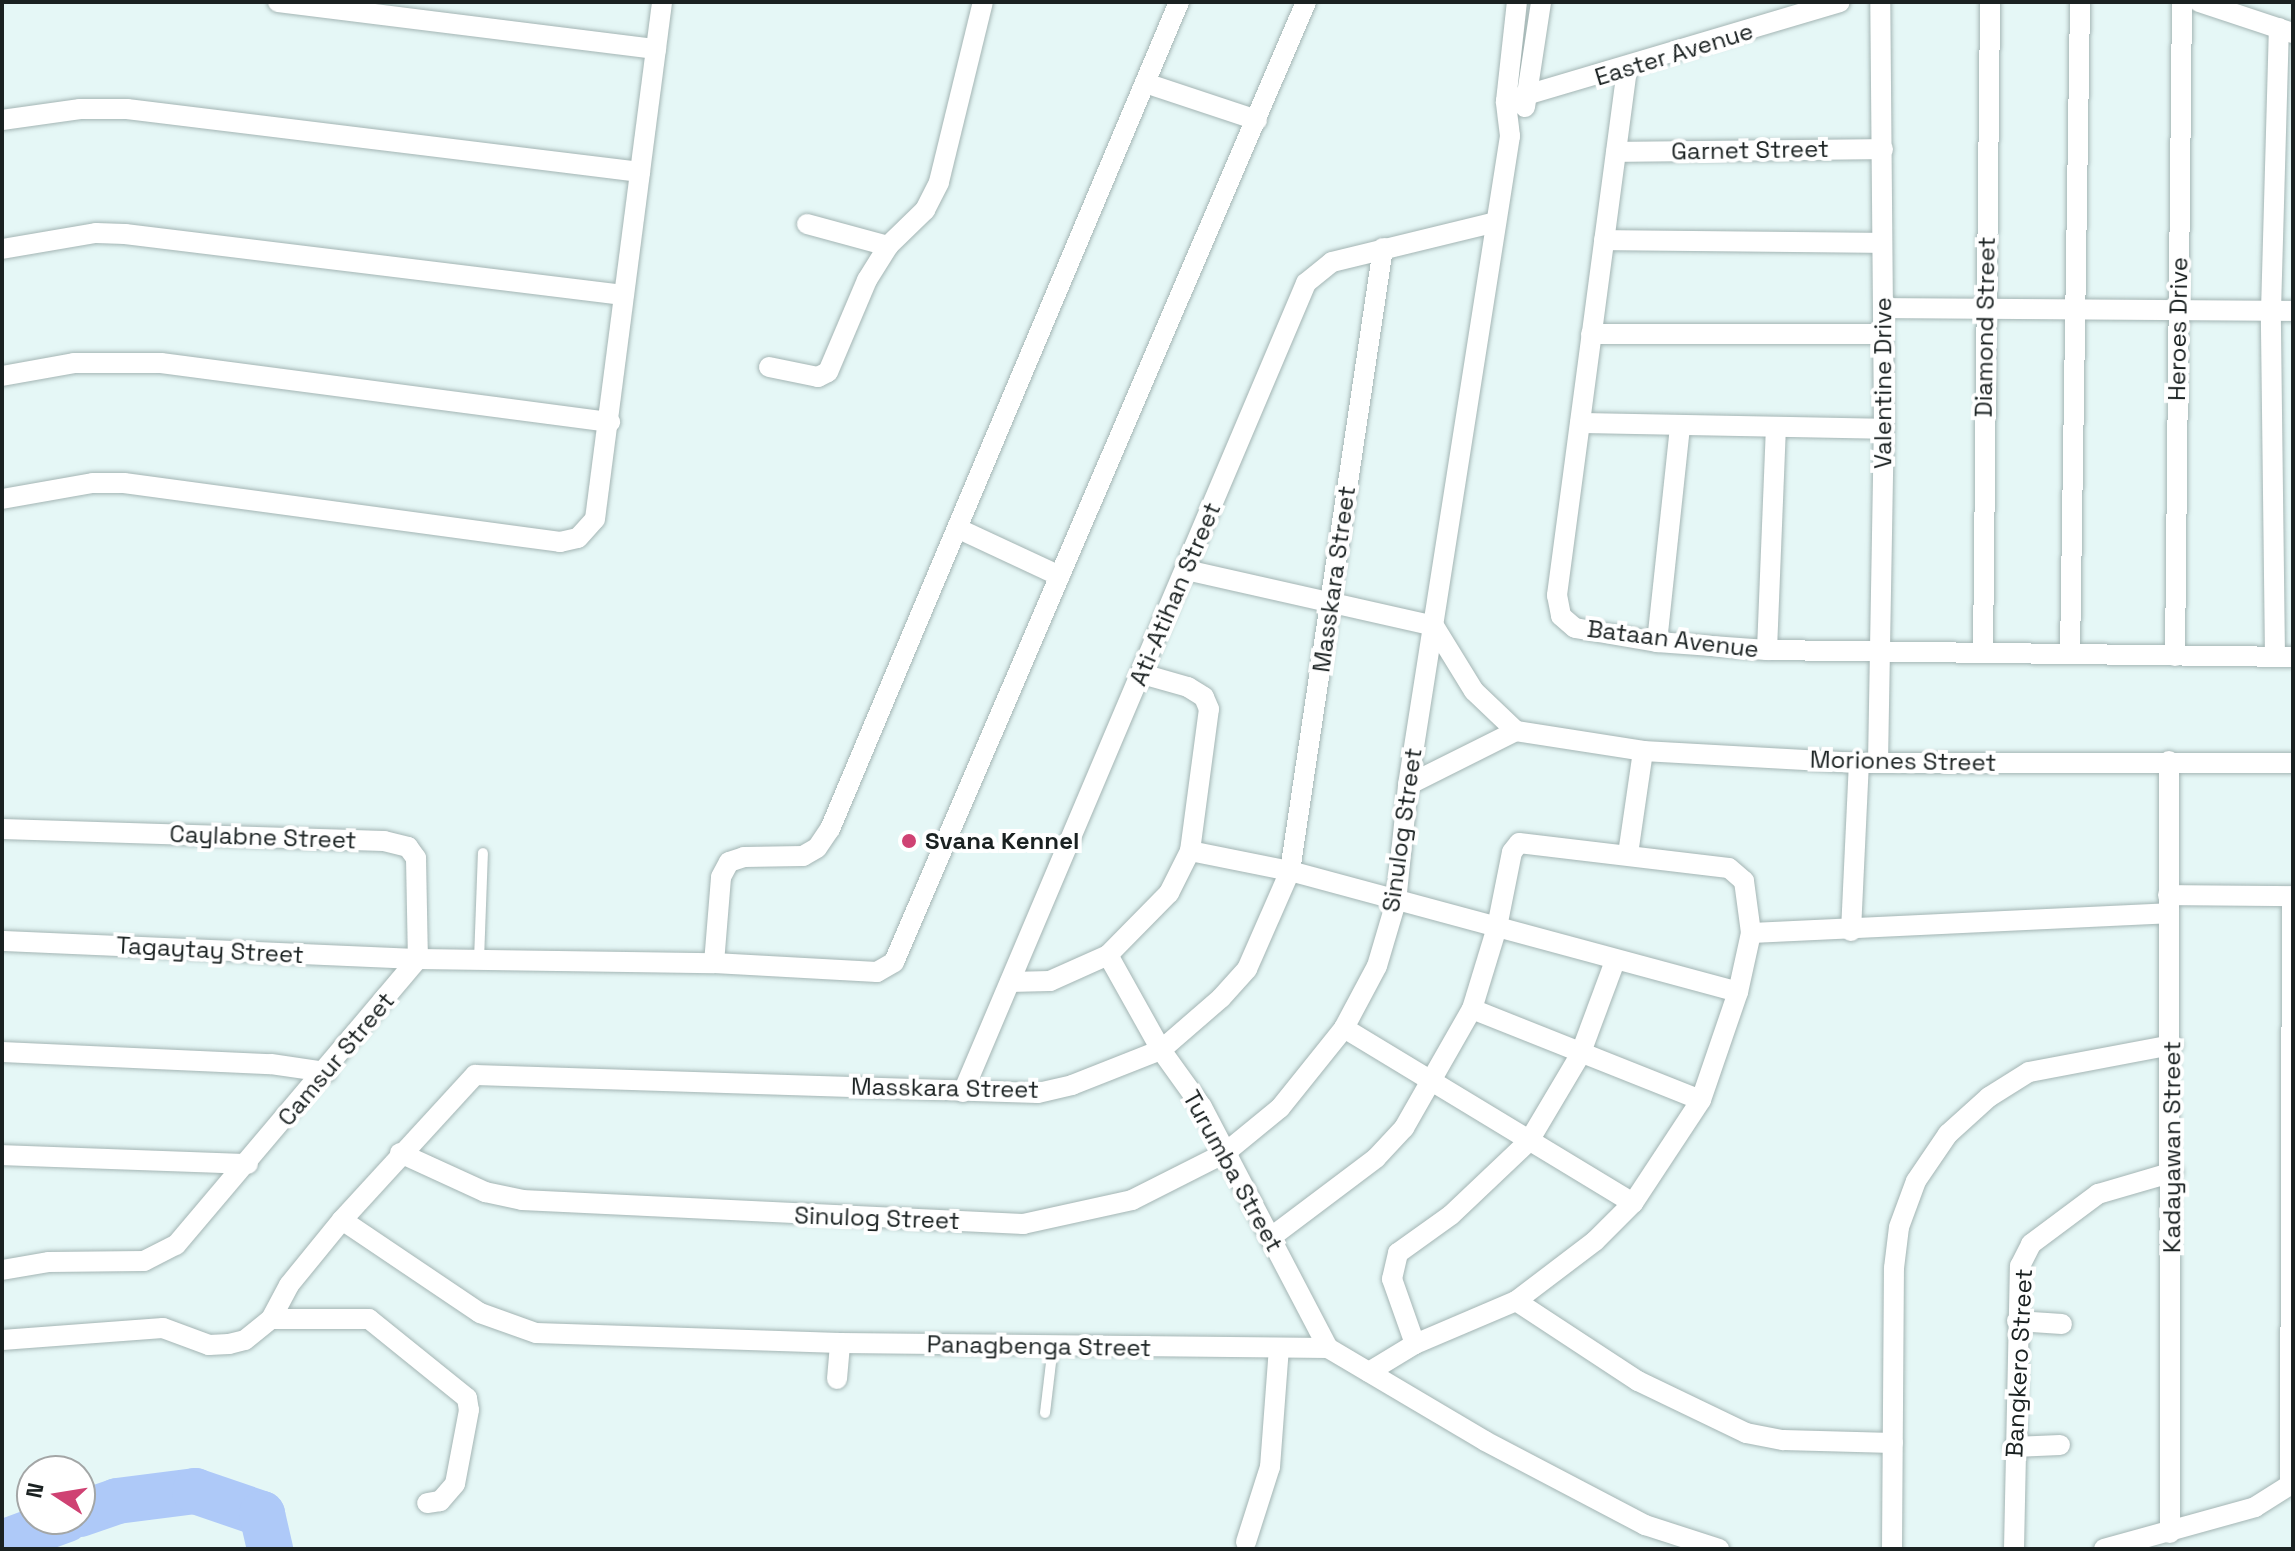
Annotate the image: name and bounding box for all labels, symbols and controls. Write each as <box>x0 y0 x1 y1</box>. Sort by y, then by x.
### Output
street label: Easter Avenue <box>1591 16 1757 92</box>
street label: Garnet Street <box>1671 134 1829 166</box>
street label: Diamond Street <box>1969 236 2001 418</box>
street label: Heroes Drive <box>2162 257 2194 401</box>
street label: Valentine Drive <box>1869 297 1897 469</box>
street label: Masskara Street <box>1307 484 1361 674</box>
street label: Ati-Atihan Street <box>1123 498 1227 690</box>
street label: Bataan Avenue <box>1585 614 1761 664</box>
street label: Moriones Street <box>1810 745 1996 777</box>
street label: Sinulog Street <box>1376 746 1428 914</box>
street label: Caylabne Street <box>169 819 357 855</box>
place label: Svana Kennel <box>925 827 1079 855</box>
marker: Svana Kennel <box>900 832 918 850</box>
street label: Tagaytay Street <box>115 931 305 969</box>
street label: Camsur Street <box>272 986 400 1132</box>
street label: Kadayawan Street <box>2158 1041 2186 1253</box>
street label: Masskara Street <box>851 1072 1039 1104</box>
street label: Turumba Street <box>1177 1085 1289 1257</box>
street label: Sinulog Street <box>794 1201 960 1235</box>
street label: Bangkero Street <box>2000 1268 2038 1458</box>
street label: Panagbenga Street <box>926 1330 1152 1362</box>
north arrow <box>16 1455 96 1535</box>
text: N <box>19 1480 50 1501</box>

